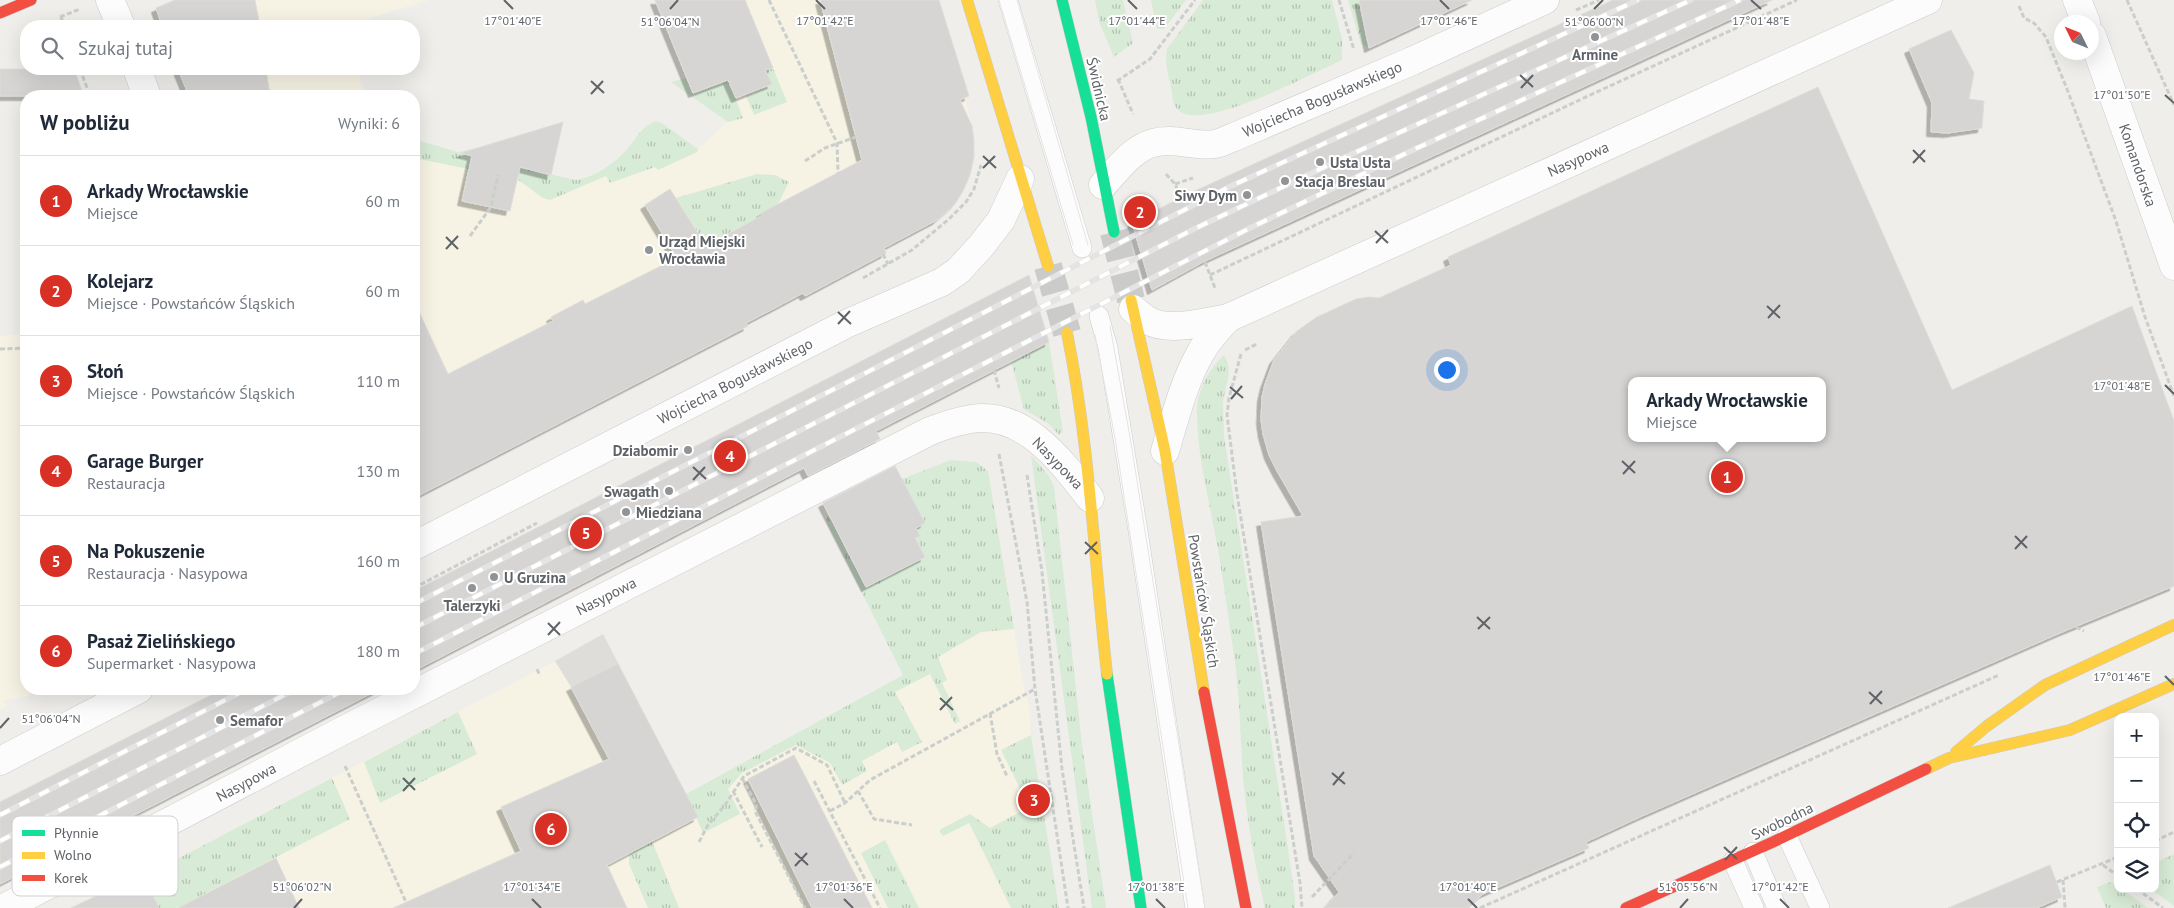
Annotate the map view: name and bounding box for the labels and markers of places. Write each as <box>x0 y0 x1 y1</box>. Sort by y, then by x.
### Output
marker: Armine <box>1589 31 1601 43</box>
place label: Armine <box>1572 45 1619 64</box>
place label: Usta Usta <box>1330 153 1391 172</box>
marker: Usta Usta <box>1314 156 1326 168</box>
place label: Stacja Breslau <box>1295 172 1385 191</box>
marker: Stacja Breslau <box>1279 175 1291 187</box>
place label: Siwy Dym <box>1174 186 1237 205</box>
marker: Siwy Dym <box>1241 189 1253 201</box>
pin: 2 <box>1124 193 1156 231</box>
place label: Urząd Miejski Wrocławia <box>659 232 745 268</box>
marker: Urząd Miejski Wrocławia <box>643 244 655 256</box>
pin: 4 <box>714 437 746 475</box>
place label: Dziabomir <box>613 441 679 460</box>
marker: Dziabomir <box>682 444 694 456</box>
pin: 1 <box>1711 458 1743 496</box>
place label: Swagath <box>604 482 659 501</box>
marker: Swagath <box>663 485 675 497</box>
place label: Miedziana <box>636 503 702 522</box>
marker: Miedziana <box>620 506 632 518</box>
pin: 5 <box>570 514 602 552</box>
place label: U Gruzina <box>504 568 566 587</box>
marker: U Gruzina <box>488 571 500 583</box>
marker: Talerzyki <box>466 582 478 594</box>
place label: Talerzyki <box>443 596 501 615</box>
place label: Semafor <box>230 711 284 730</box>
marker: Semafor <box>214 714 226 726</box>
pin: 3 <box>1018 781 1050 819</box>
pin: 6 <box>535 810 567 848</box>

